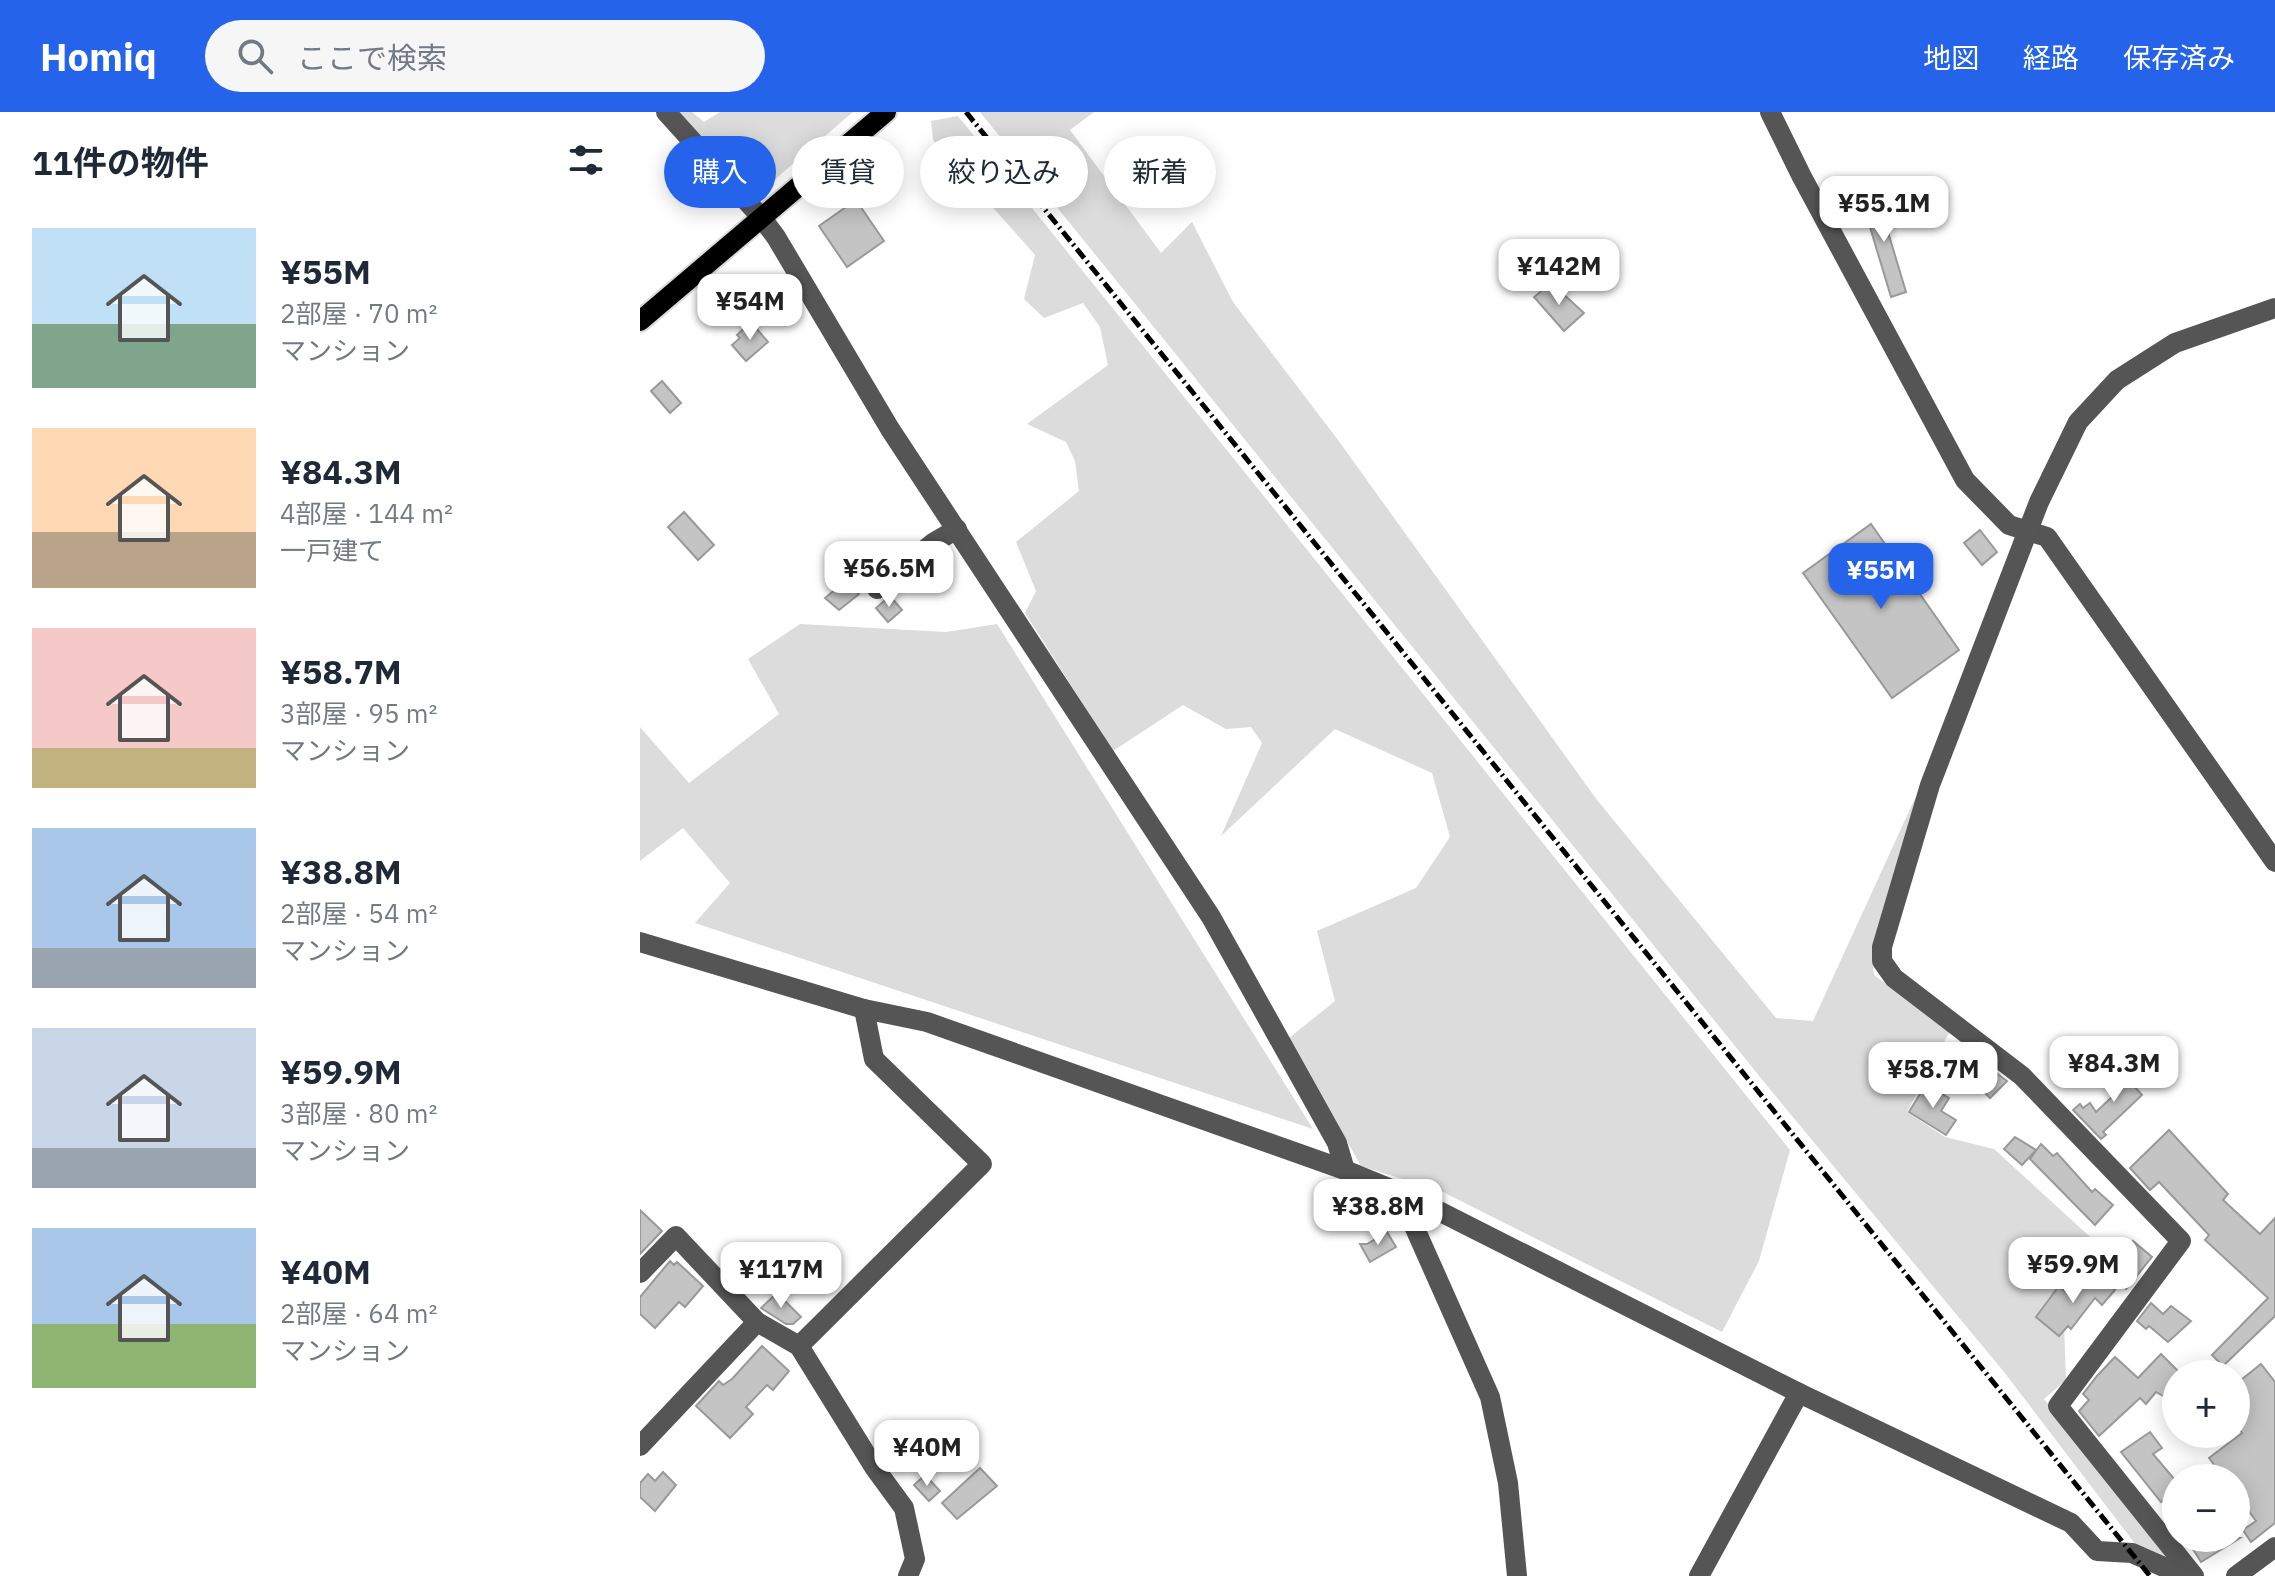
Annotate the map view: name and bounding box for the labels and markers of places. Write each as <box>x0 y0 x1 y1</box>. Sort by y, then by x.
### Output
pin: ¥55.1M <box>1819 176 1949 244</box>
pin: ¥142M <box>1503 239 1615 307</box>
pin: ¥54M <box>703 274 797 342</box>
pin: ¥56.5M <box>824 541 954 609</box>
pin: ¥55M <box>1834 543 1928 611</box>
pin: ¥84.3M <box>2049 1036 2179 1104</box>
pin: ¥58.7M <box>1868 1042 1998 1110</box>
pin: ¥38.8M <box>1313 1179 1443 1247</box>
pin: ¥59.9M <box>2008 1237 2138 1305</box>
pin: ¥117M <box>725 1242 837 1310</box>
pin: ¥40M <box>880 1420 974 1488</box>

